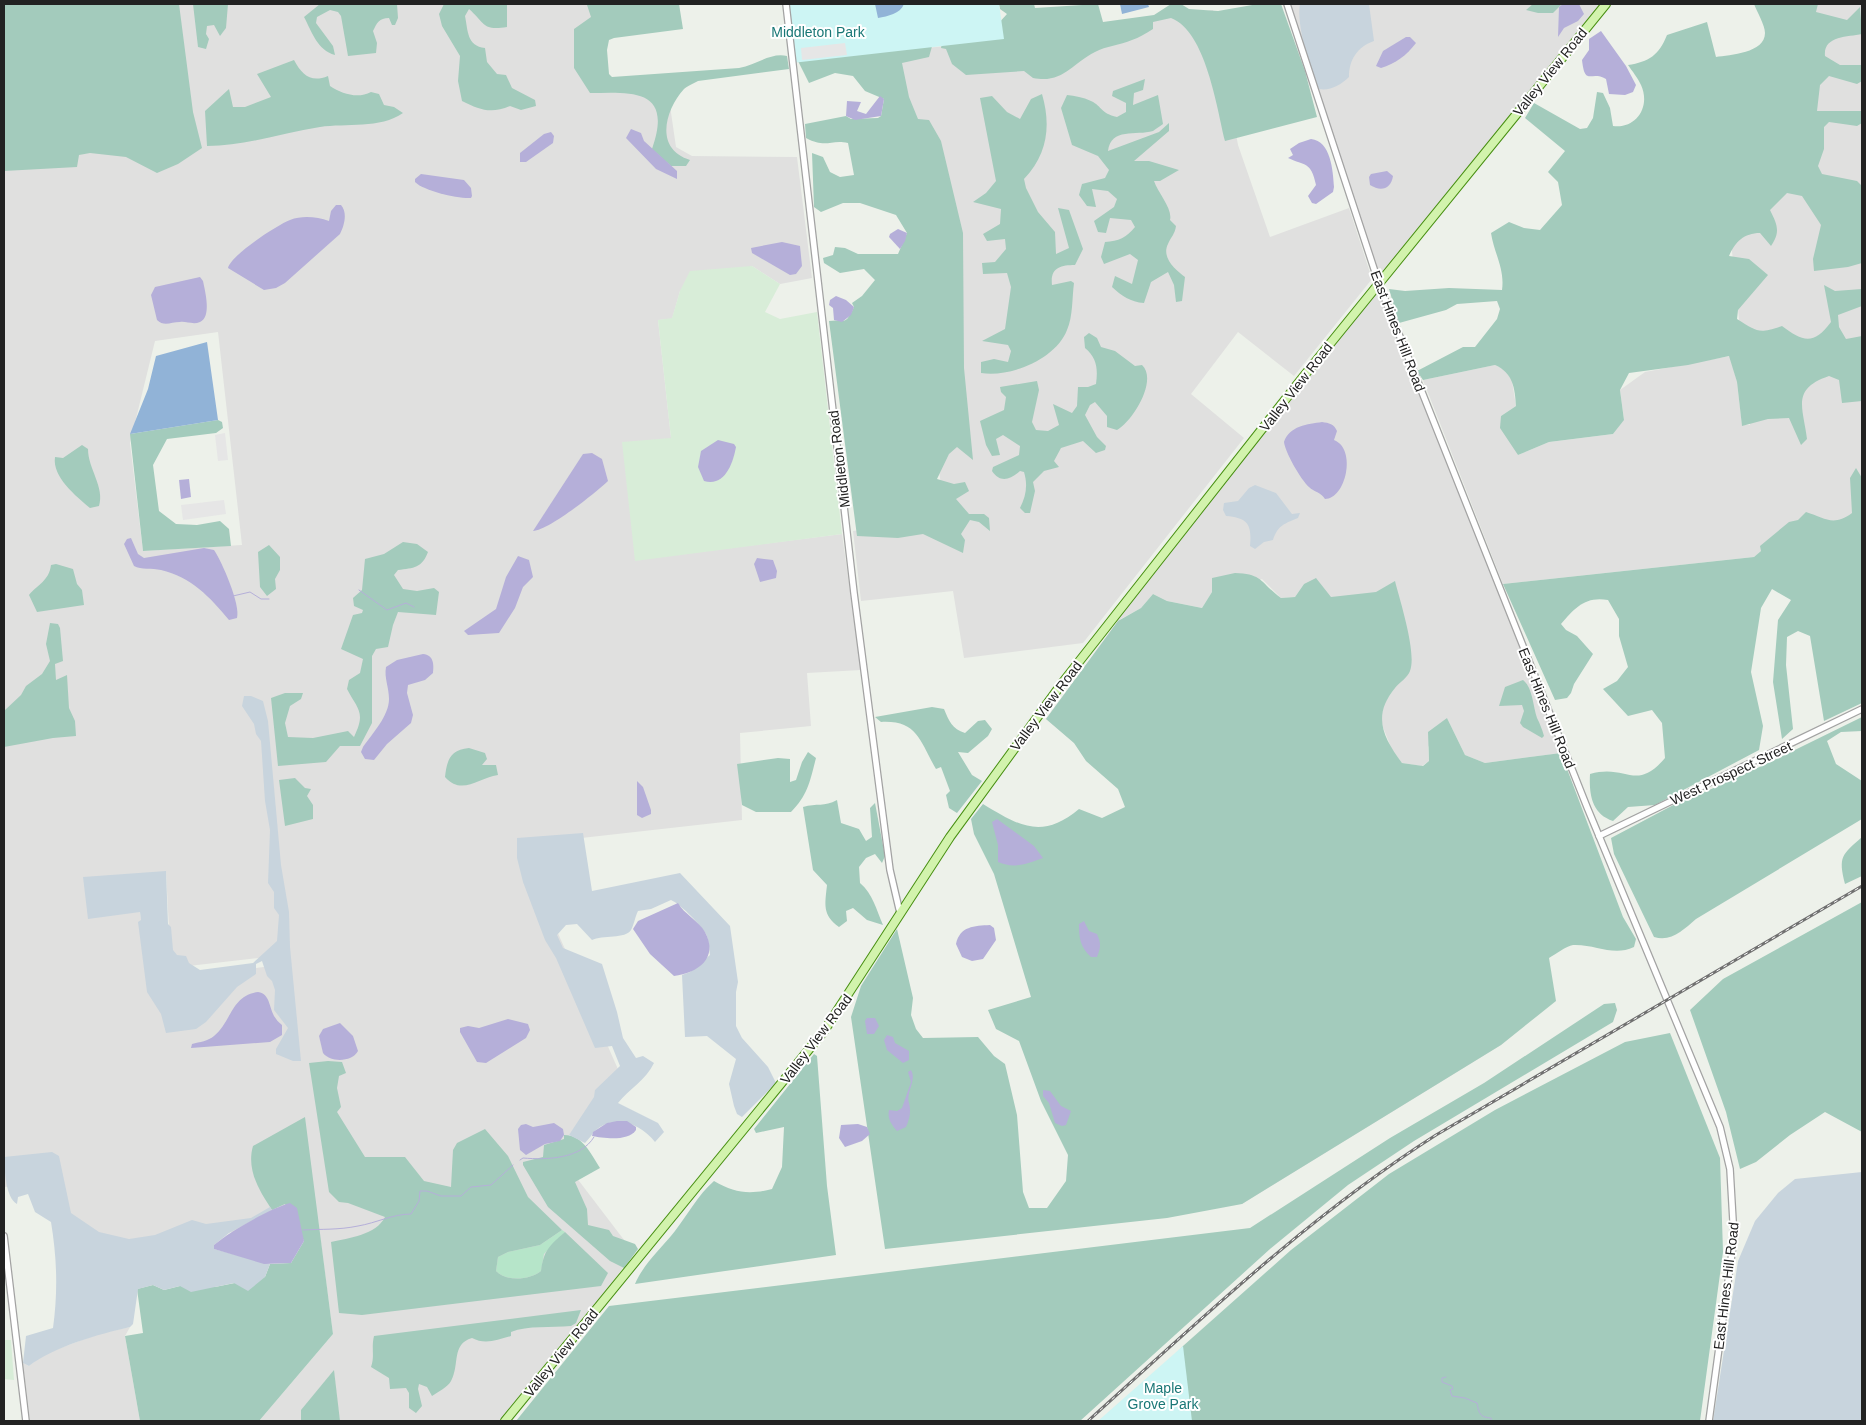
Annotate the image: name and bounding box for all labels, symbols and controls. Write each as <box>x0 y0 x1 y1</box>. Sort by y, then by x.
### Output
park label: Middleton Park <box>771 24 866 40</box>
street label: Valley View Road <box>1510 25 1590 119</box>
street label: East Hines Hill Road <box>1368 268 1428 394</box>
street label: Valley View Road <box>1256 339 1336 435</box>
street label: Middleton Road <box>825 409 853 509</box>
street label: East Hines Hill Road <box>1516 645 1578 771</box>
street label: Valley View Road <box>1007 658 1085 754</box>
street label: West Prospect Street <box>1668 738 1794 808</box>
street label: Valley View Road <box>777 991 855 1087</box>
street label: East Hines Hill Road <box>1710 1221 1742 1351</box>
street label: Valley View Road <box>521 1306 601 1400</box>
park label: Maple Grove Park <box>1128 1380 1199 1412</box>

